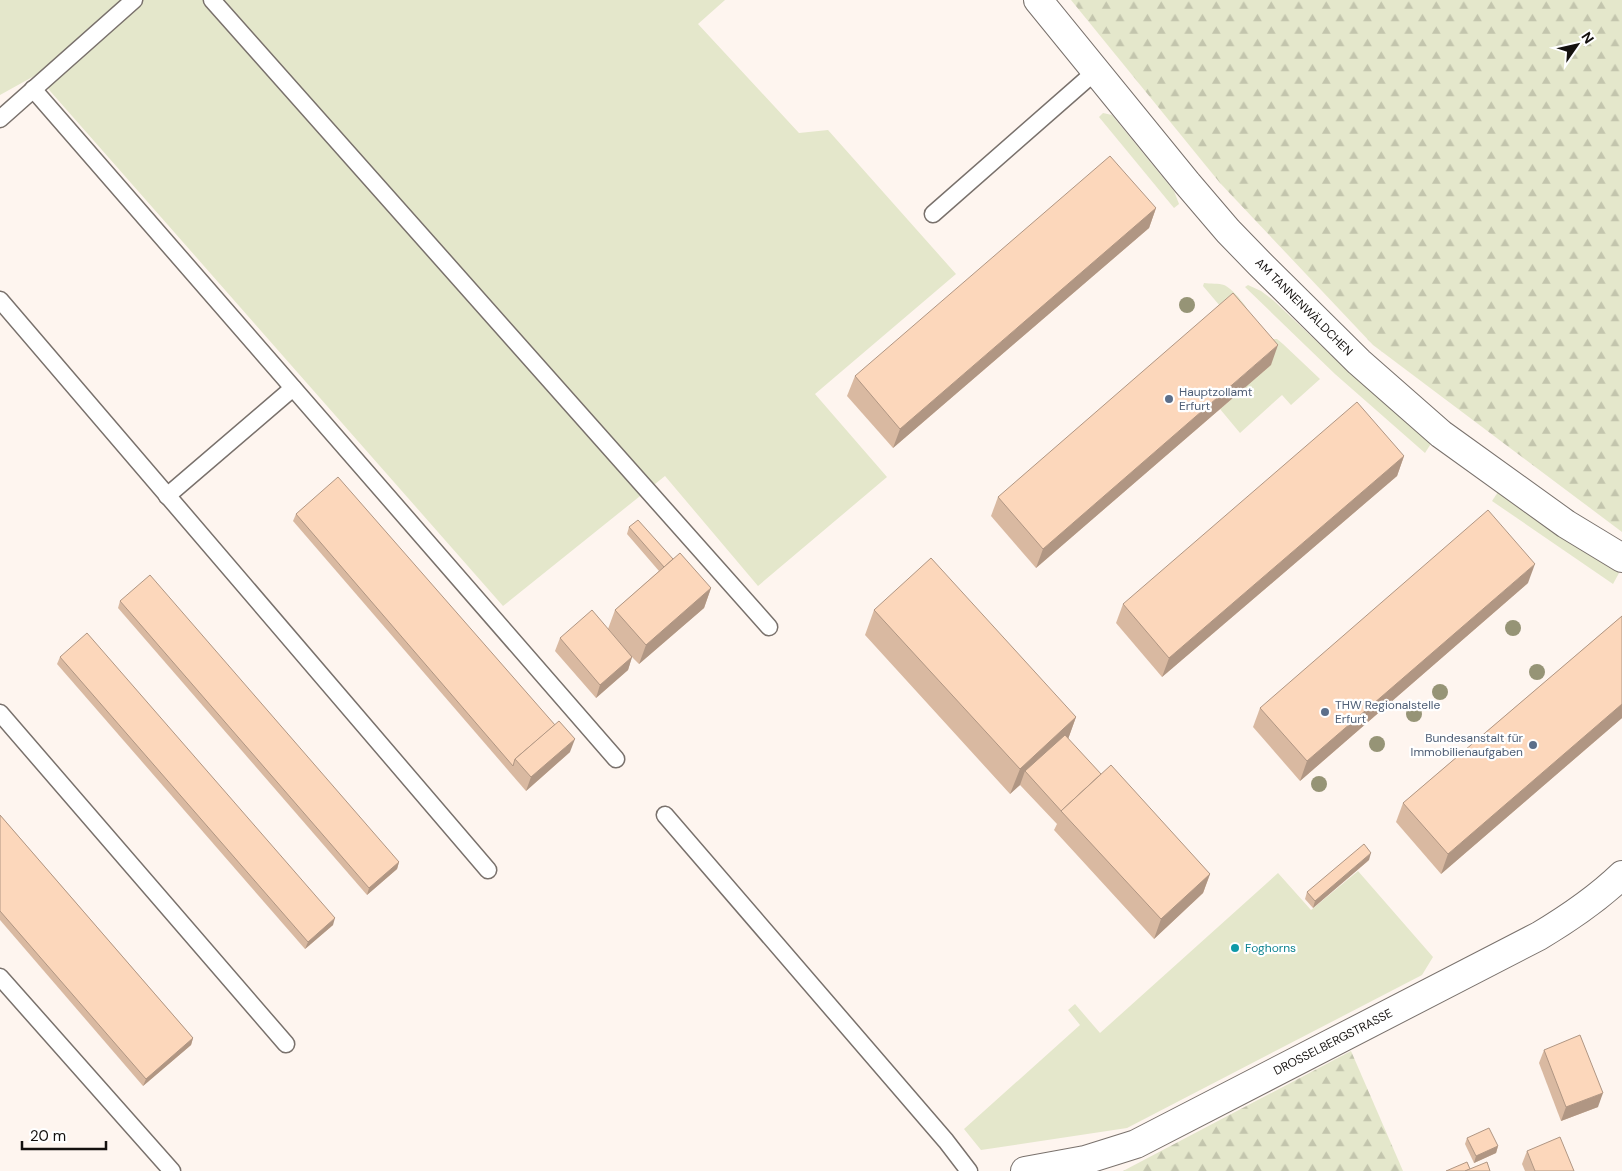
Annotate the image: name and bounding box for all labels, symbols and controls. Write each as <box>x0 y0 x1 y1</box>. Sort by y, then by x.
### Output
north arrow <box>1552 20 1602 70</box>
text: N <box>1577 28 1598 47</box>
street label: AM TANNENWÄLDCHEN <box>1252 255 1356 359</box>
place label: Hauptzollamt Erfurt <box>1179 384 1253 414</box>
marker: Hauptzollamt Erfurt <box>1163 393 1175 405</box>
place label: THW Regionalstelle Erfurt <box>1335 697 1441 727</box>
marker: THW Regionalstelle Erfurt <box>1319 706 1331 718</box>
place label: Bundesanstalt für Immobilienaufgaben <box>1411 730 1524 760</box>
marker: Bundesanstalt für Immobilienaufgaben <box>1527 739 1539 751</box>
place label: Foghorns <box>1245 940 1296 956</box>
marker: Foghorns <box>1229 942 1241 954</box>
street label: DROSSELBERGSTRASSE <box>1271 1005 1395 1079</box>
scale bar <box>22 1118 106 1150</box>
text: 20 m <box>30 1126 66 1146</box>

